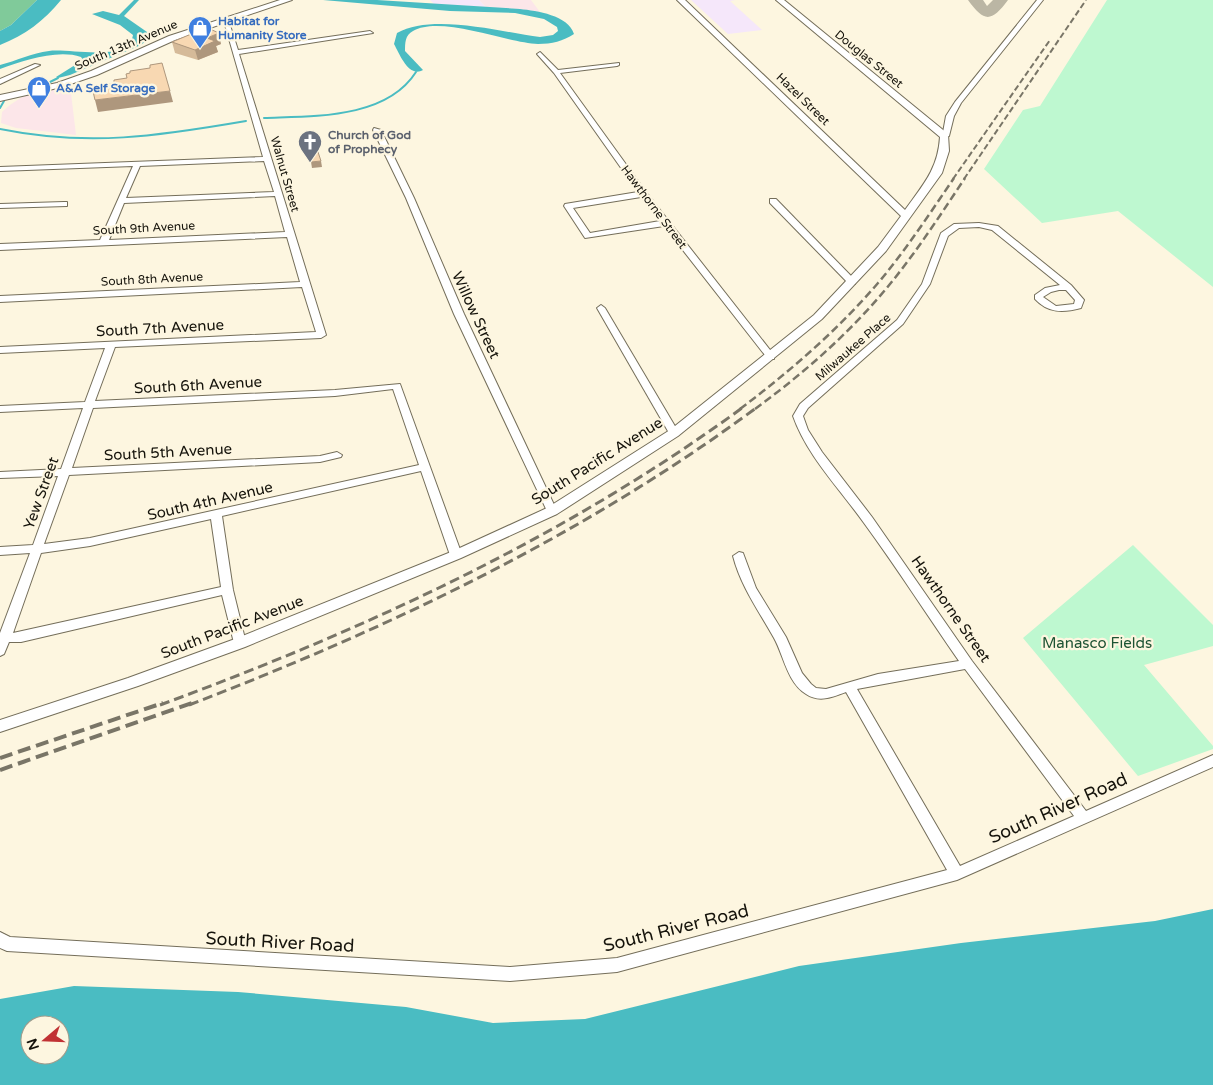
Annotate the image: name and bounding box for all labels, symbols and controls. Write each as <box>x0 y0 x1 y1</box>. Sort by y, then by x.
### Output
place label: Habitat for Humanity Store <box>218 14 307 43</box>
shop icon: Habitat for Humanity Store <box>187 15 213 49</box>
street label: South 13th Avenue <box>73 17 180 73</box>
street label: Douglas Street <box>832 27 906 91</box>
street label: Hazel Street <box>773 70 833 128</box>
shop icon: A&A Self Storage <box>26 75 52 109</box>
place label: A&A Self Storage <box>56 81 156 96</box>
place label: Church of God of Prophecy <box>328 128 411 157</box>
church icon: Church of God of Prophecy <box>297 129 323 163</box>
street label: Walnut Street <box>268 135 303 214</box>
street label: Hawthorne Street <box>618 163 690 252</box>
street label: South 9th Avenue <box>92 218 196 238</box>
street label: South 8th Avenue <box>100 269 204 289</box>
street label: Willow Street <box>448 269 504 362</box>
street label: Milwaukee Place <box>813 310 894 383</box>
street label: South 7th Avenue <box>96 316 224 340</box>
street label: South 6th Avenue <box>134 373 262 397</box>
street label: South Pacific Avenue <box>528 413 666 509</box>
street label: South 5th Avenue <box>104 440 232 464</box>
street label: Yew Street <box>20 454 62 532</box>
street label: South 4th Avenue <box>146 478 274 524</box>
street label: Hawthorne Street <box>908 552 995 666</box>
street label: South Pacific Avenue <box>158 591 306 663</box>
park label: Manasco Fields <box>1042 634 1152 652</box>
street label: South River Road <box>985 768 1131 848</box>
street label: South River Road <box>601 899 751 957</box>
street label: South River Road <box>205 927 355 957</box>
north arrow <box>20 1015 70 1065</box>
text: N <box>23 1036 43 1052</box>

